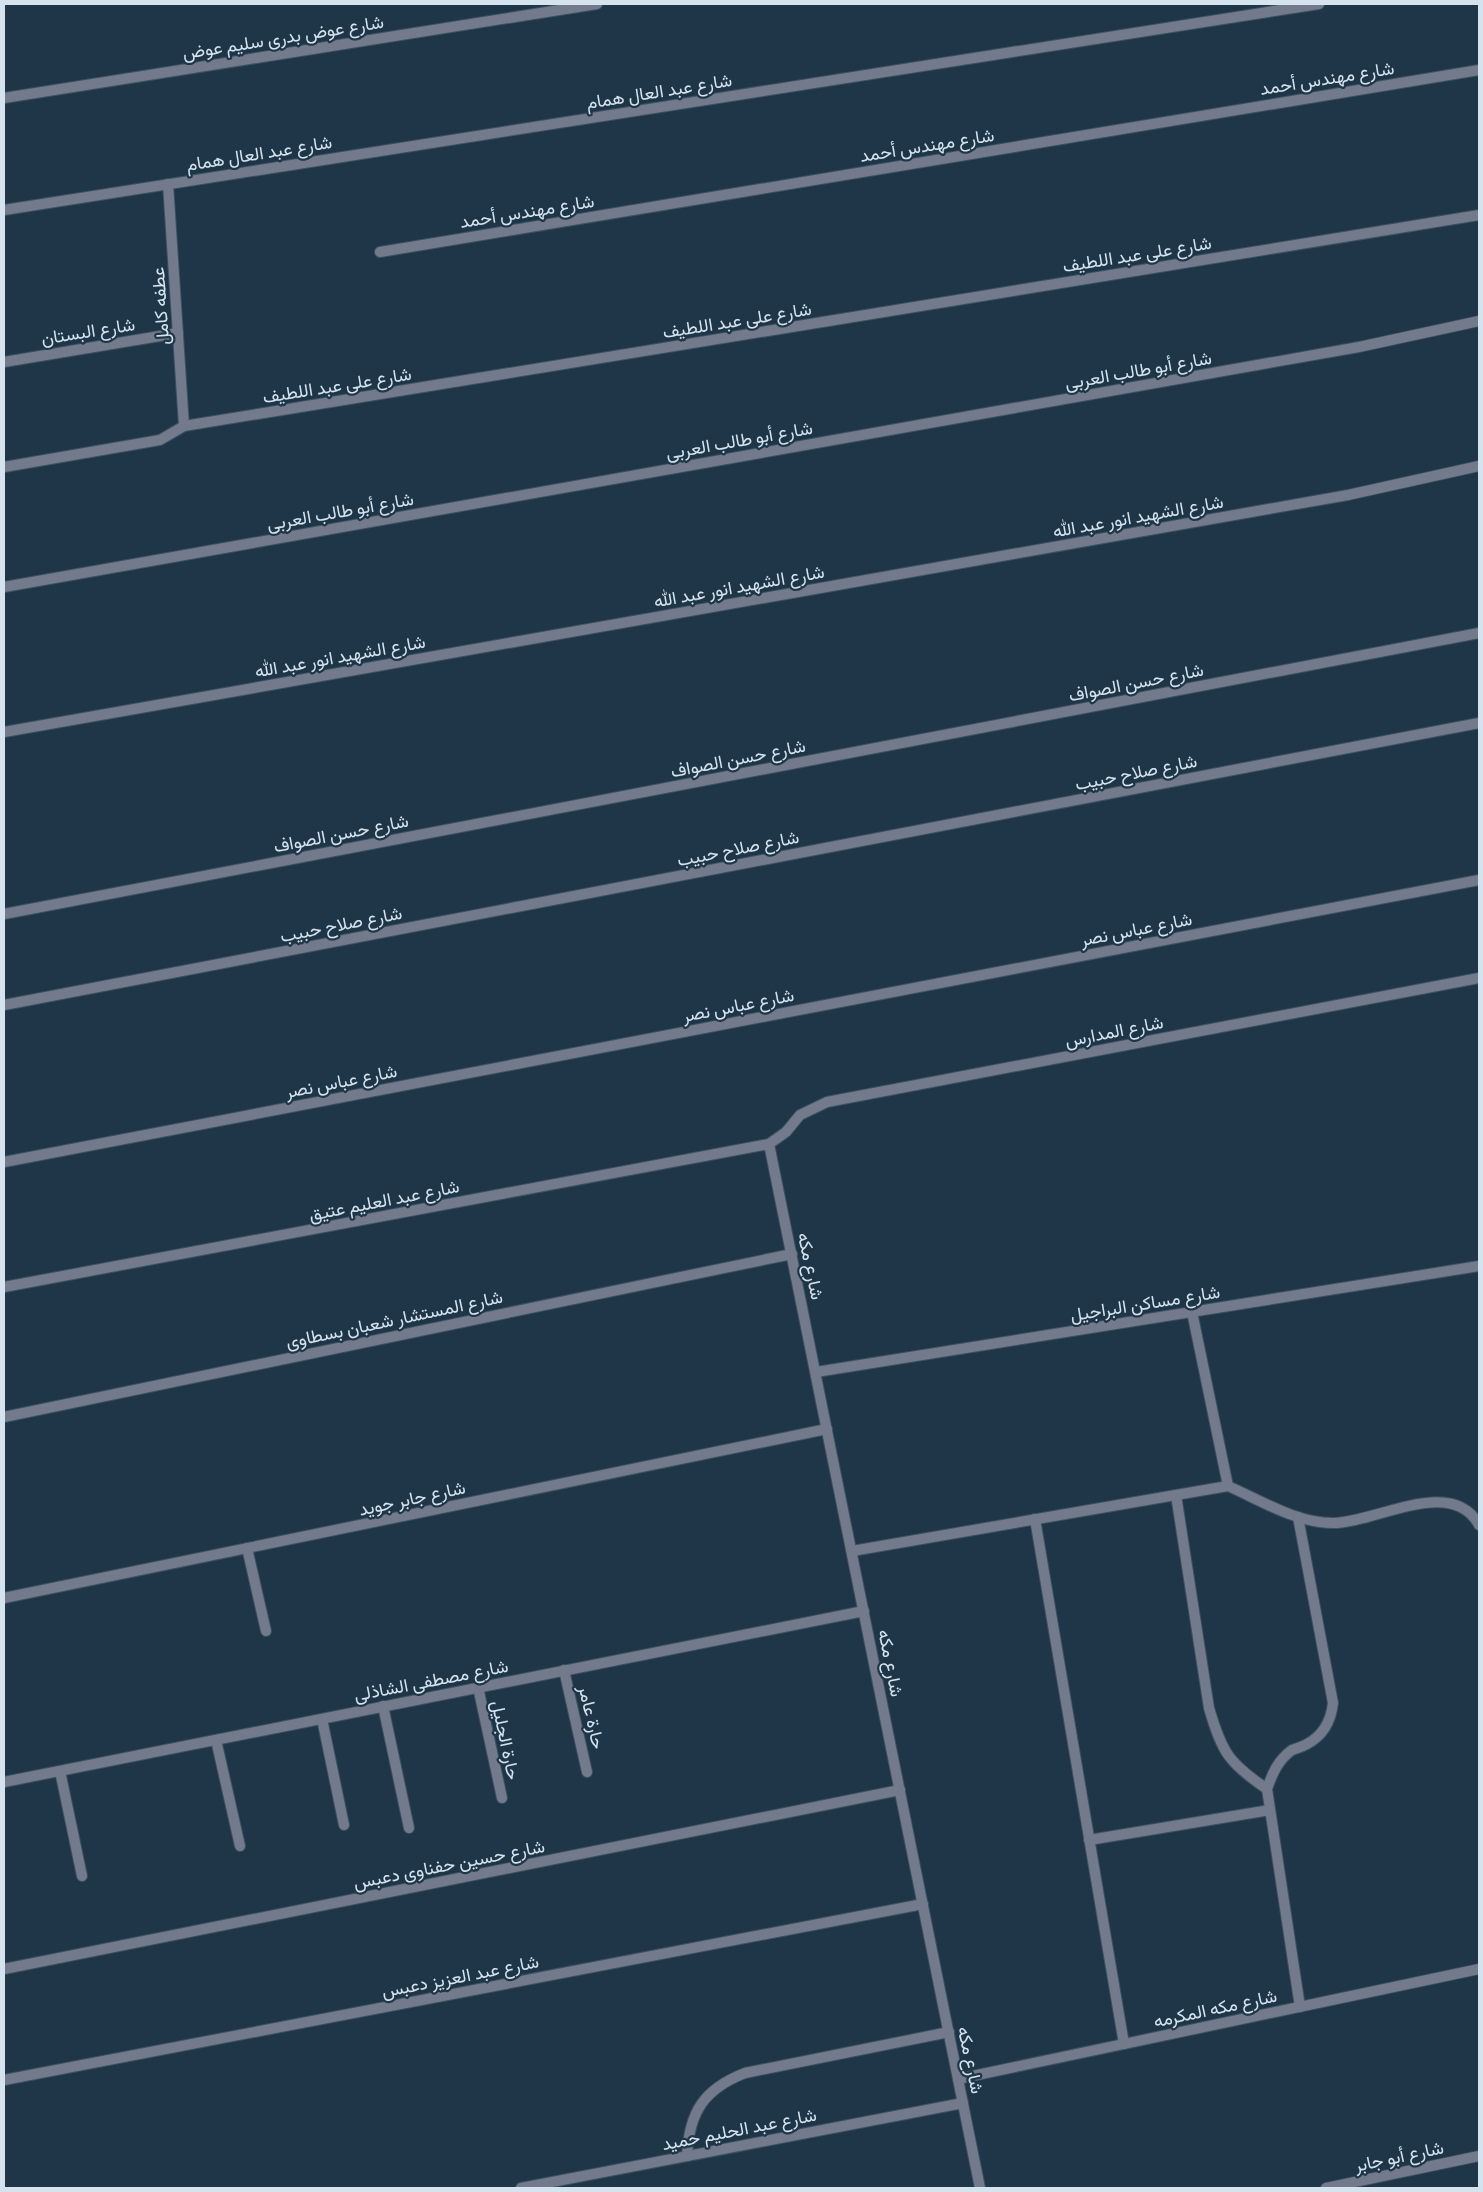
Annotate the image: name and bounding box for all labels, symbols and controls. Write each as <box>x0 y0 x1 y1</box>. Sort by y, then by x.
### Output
street label: شارع عوض بدرى سليم عوض <box>180 8 386 66</box>
street label: شارع مهندس أحمد <box>1258 54 1396 102</box>
street label: شارع عبد العال همام <box>584 66 734 116</box>
street label: شارع مهندس أحمد <box>858 121 996 169</box>
street label: شارع عبد العال همام <box>184 128 334 178</box>
street label: شارع مهندس أحمد <box>458 187 596 235</box>
street label: شارع على عبد اللطيف <box>1061 229 1213 279</box>
street label: عطفه كامل <box>144 266 176 346</box>
street label: شارع على عبد اللطيف <box>661 295 813 345</box>
street label: شارع البستان <box>39 310 137 352</box>
street label: شارع أبو طالب العربى <box>1062 344 1214 396</box>
street label: شارع على عبد اللطيف <box>261 360 413 410</box>
street label: شارع أبو طالب العربى <box>663 414 815 466</box>
street label: شارع أبو طالب العربى <box>264 485 416 537</box>
street label: شارع الشهيد انور عبد الله <box>1050 488 1226 544</box>
street label: شارع الشهيد انور عبد الله <box>651 558 827 614</box>
street label: شارع الشهيد انور عبد الله <box>252 628 428 684</box>
street label: شارع حسن الصواف <box>1066 656 1206 708</box>
street label: شارع حسن الصواف <box>668 732 808 784</box>
street label: شارع صلاح حبيب <box>1073 747 1199 797</box>
street label: شارع حسن الصواف <box>271 807 411 859</box>
street label: شارع صلاح حبيب <box>675 823 801 873</box>
street label: شارع صلاح حبيب <box>278 899 404 949</box>
street label: شارع عباس نصر <box>1077 905 1194 953</box>
street label: شارع عباس نصر <box>679 981 796 1029</box>
street label: شارع المدارس <box>1063 1008 1165 1054</box>
street label: شارع عباس نصر <box>282 1057 399 1105</box>
street label: شارع عبد العليم عتيق <box>306 1172 462 1228</box>
street label: شارع مكه <box>791 1230 831 1302</box>
street label: شارع مساكن البراجيل <box>1068 1278 1222 1328</box>
street label: شارع المستشار شعبان بسطاوى <box>283 1283 505 1355</box>
street label: شارع جابر جويد <box>356 1474 468 1522</box>
street label: شارع مكه <box>871 1627 911 1699</box>
street label: شارع مصطفى الشاذلى <box>351 1652 511 1708</box>
street label: حارة عامر <box>571 1682 612 1751</box>
street label: حارة الجليل <box>484 1698 528 1782</box>
street label: شارع حسين حفناوى دعبس <box>351 1832 547 1896</box>
street label: شارع عبد العزيز دعبس <box>379 1948 541 2004</box>
street label: شارع مكه المكرمه <box>1151 1982 1279 2034</box>
street label: شارع مكه <box>951 2024 991 2096</box>
street label: شارع عبد الحليم حميد <box>659 2101 819 2157</box>
street label: شارع أبو جابر <box>1351 2133 1446 2179</box>

